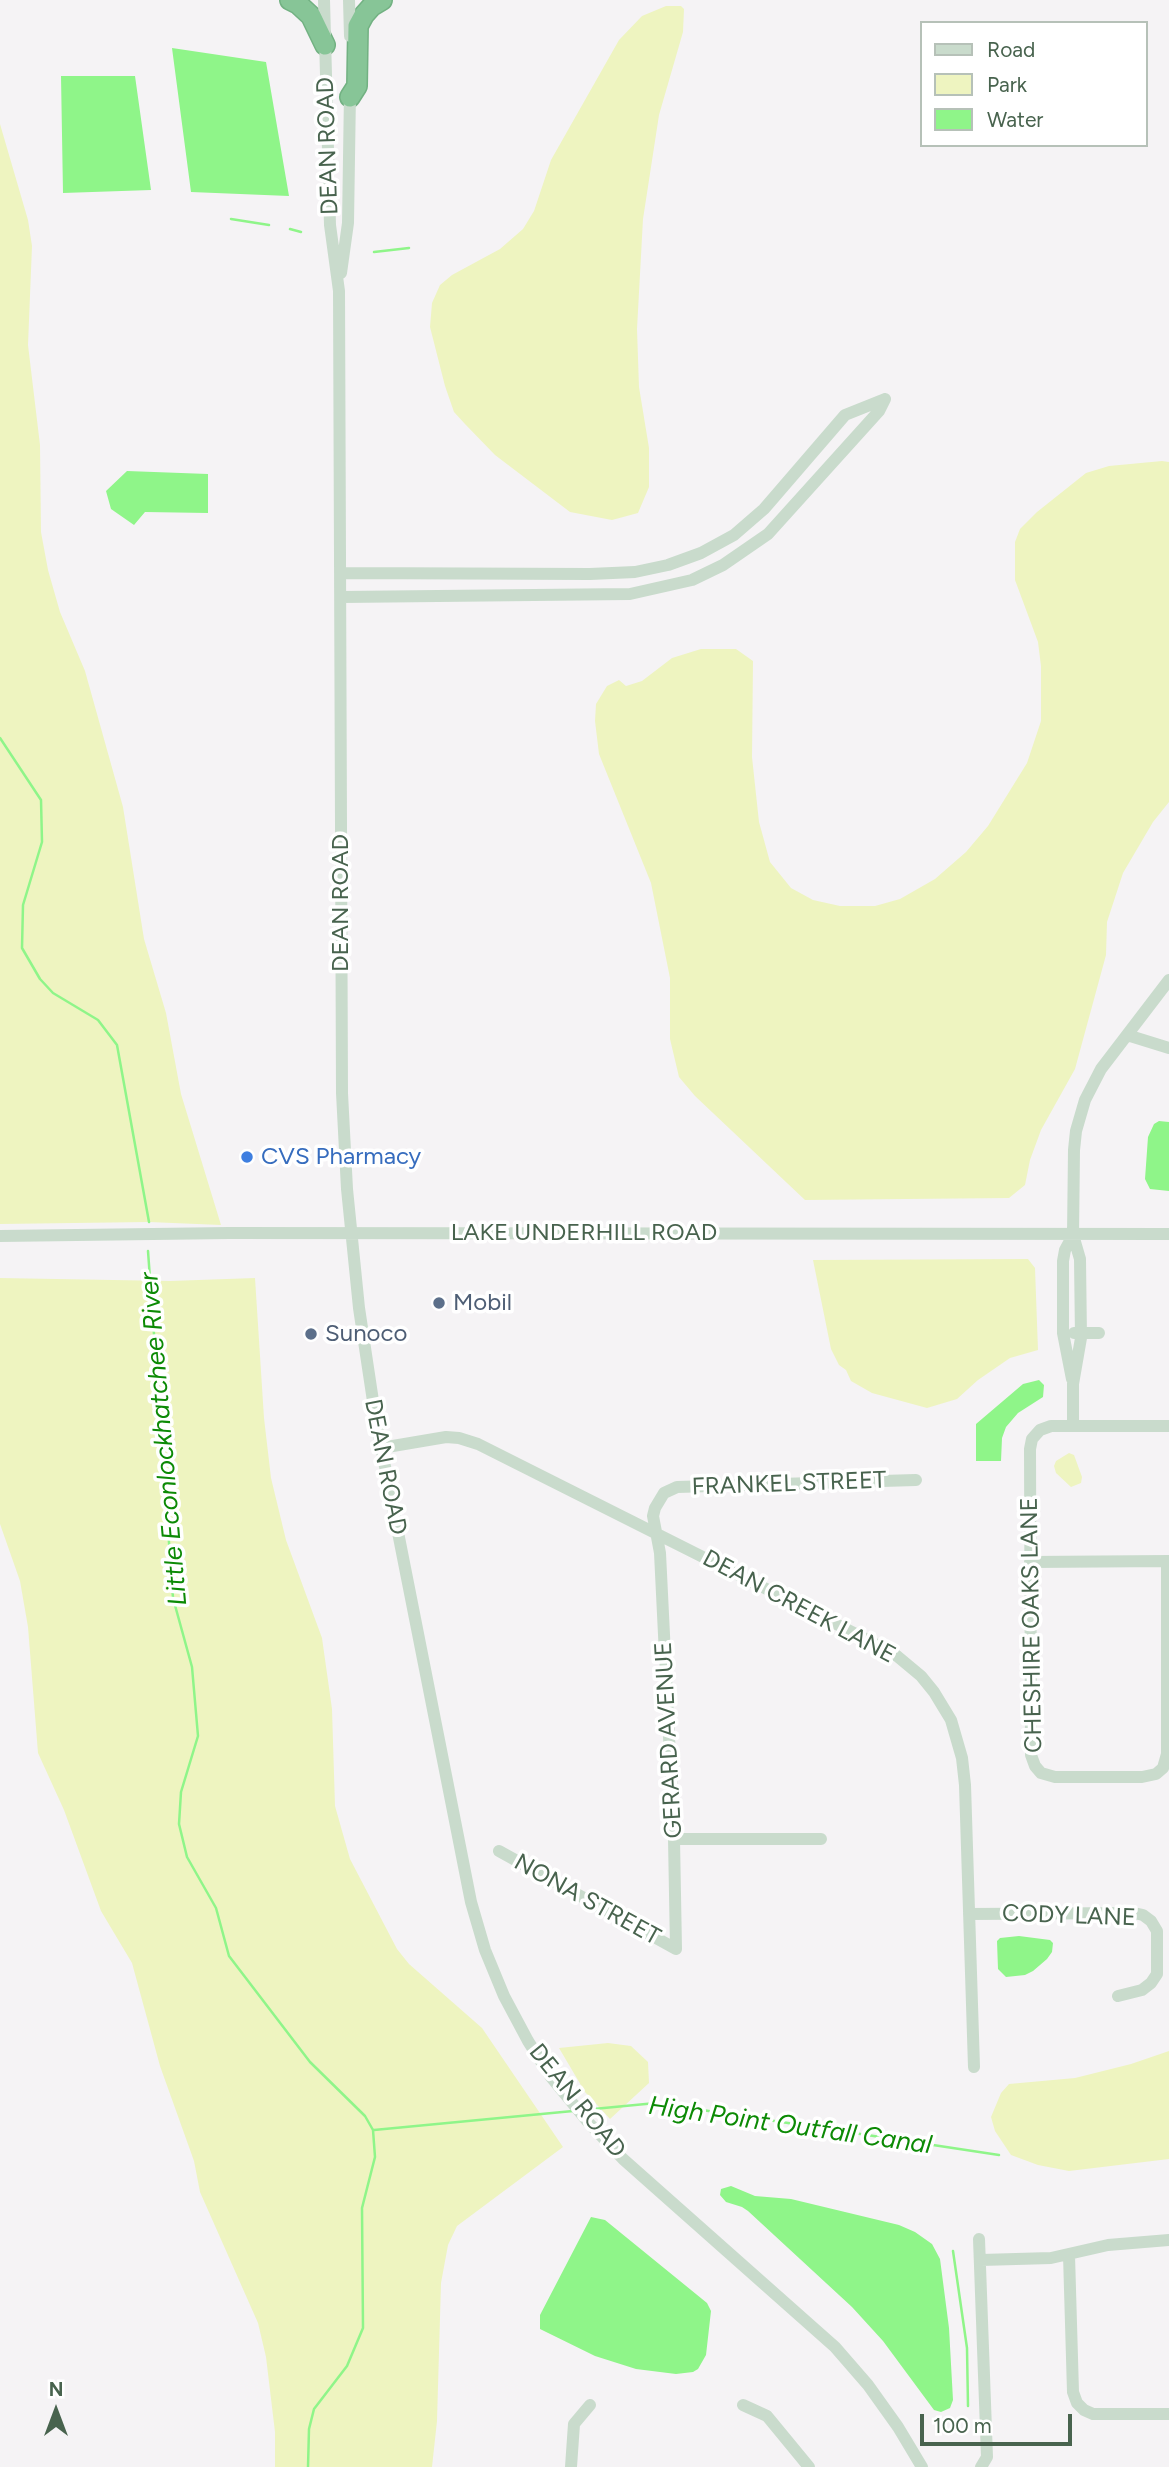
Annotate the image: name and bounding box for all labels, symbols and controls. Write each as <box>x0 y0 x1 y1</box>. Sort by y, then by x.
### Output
legend <box>920 21 1148 147</box>
text: Road <box>987 37 1035 62</box>
text: Park <box>987 72 1027 97</box>
street label: DEAN ROAD <box>311 77 345 215</box>
text: Water <box>987 107 1043 132</box>
street label: DEAN ROAD <box>327 834 355 972</box>
place label: CVS Pharmacy <box>261 1143 421 1171</box>
marker: CVS Pharmacy <box>239 1149 255 1165</box>
street label: LAKE UNDERHILL ROAD <box>451 1219 717 1247</box>
water label: Little Econlockhatchee River <box>134 1271 194 1607</box>
place label: Mobil <box>453 1289 512 1317</box>
marker: Mobil <box>431 1295 447 1311</box>
place label: Sunoco <box>325 1320 407 1348</box>
marker: Sunoco <box>303 1326 319 1342</box>
street label: DEAN ROAD <box>358 1397 412 1537</box>
street label: FRANKEL STREET <box>691 1466 887 1502</box>
street label: CHESHIRE OAKS LANE <box>1015 1497 1049 1753</box>
street label: DEAN CREEK LANE <box>698 1544 900 1670</box>
street label: GERARD AVENUE <box>649 1641 689 1839</box>
street label: NONA STREET <box>509 1848 665 1952</box>
street label: CODY LANE <box>1001 1899 1137 1933</box>
street label: DEAN ROAD <box>522 2038 632 2164</box>
water label: High Point Outfall Canal <box>646 2091 934 2161</box>
north arrow <box>21 2376 91 2446</box>
text: N <box>49 2378 63 2401</box>
scale bar <box>924 2400 1076 2444</box>
text: 100 m <box>933 2413 992 2438</box>

